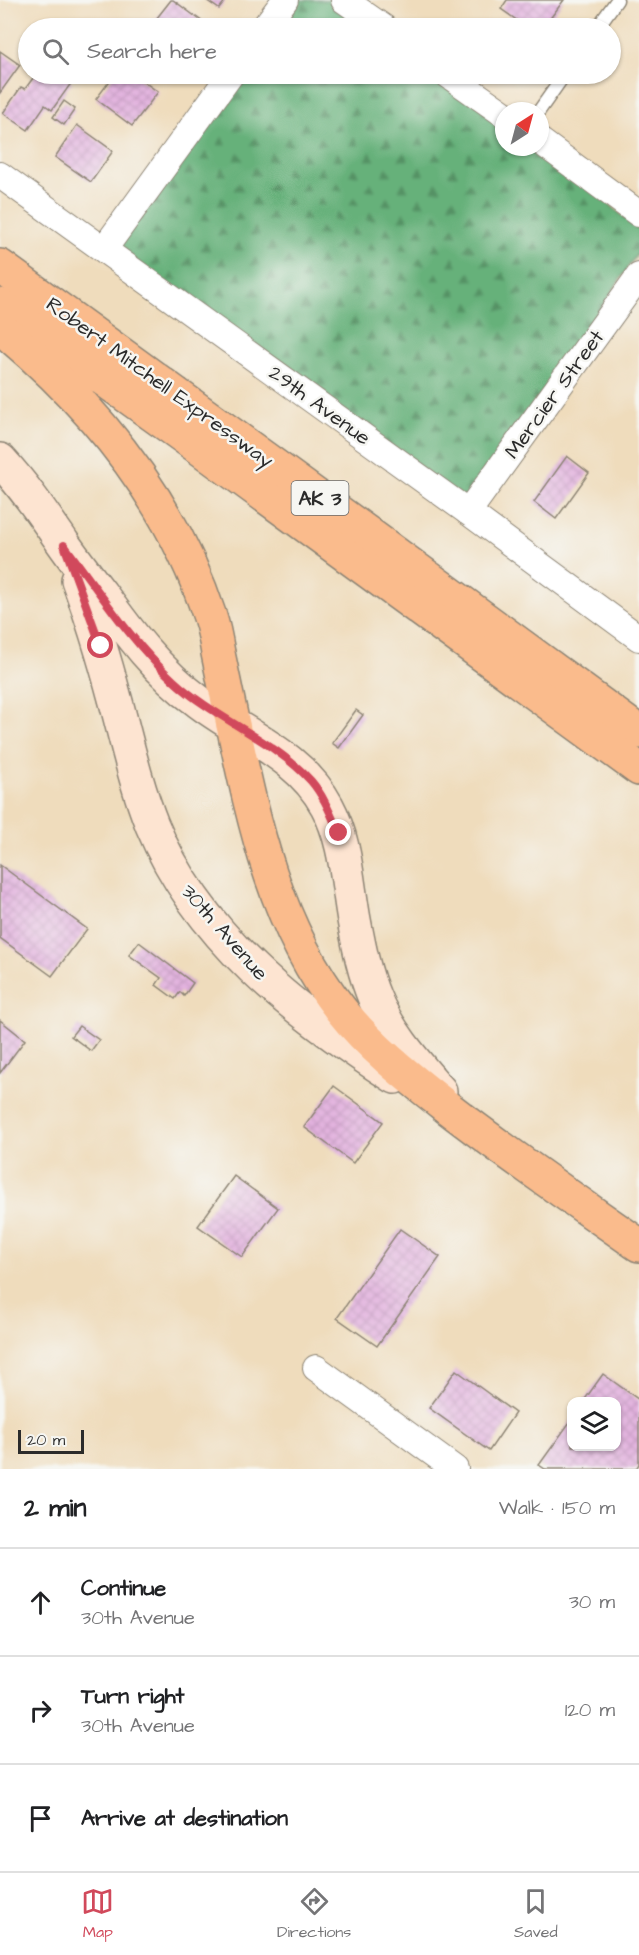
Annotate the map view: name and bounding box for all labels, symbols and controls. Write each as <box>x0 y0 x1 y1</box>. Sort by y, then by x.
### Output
search box <box>18 18 621 84</box>
icon: search <box>39 35 72 68</box>
text: Search here <box>87 36 217 67</box>
north arrow <box>495 102 549 156</box>
street label: Robert Mitchell Expressway <box>39 290 280 477</box>
street label: Mercier Street <box>498 324 611 465</box>
street label: 29th Avenue <box>263 359 377 452</box>
road number: AK 3 <box>292 481 348 515</box>
route start <box>87 632 113 658</box>
route end <box>325 819 351 845</box>
street label: 30th Avenue <box>174 878 275 987</box>
map controls <box>567 1397 621 1451</box>
button: layers <box>567 1397 621 1451</box>
scale bar <box>18 1427 84 1454</box>
text: 20 m <box>27 1429 65 1451</box>
text: 2 min <box>24 1490 86 1526</box>
text: Walk · 150 m <box>499 1494 615 1522</box>
text: Continue <box>81 1573 166 1604</box>
icon: ahead <box>24 1586 57 1619</box>
text: 30 m <box>569 1588 615 1616</box>
text: 30th Avenue <box>81 1604 195 1632</box>
text: Turn right <box>81 1681 184 1712</box>
icon: right <box>24 1694 57 1727</box>
text: 120 m <box>565 1696 615 1724</box>
text: 30th Avenue <box>81 1712 195 1740</box>
icon: arrive <box>24 1802 57 1835</box>
text: Arrive at destination <box>81 1803 288 1834</box>
tab: Map <box>81 1885 114 1943</box>
tab: Directions <box>277 1885 351 1943</box>
tab: Saved <box>514 1885 558 1943</box>

